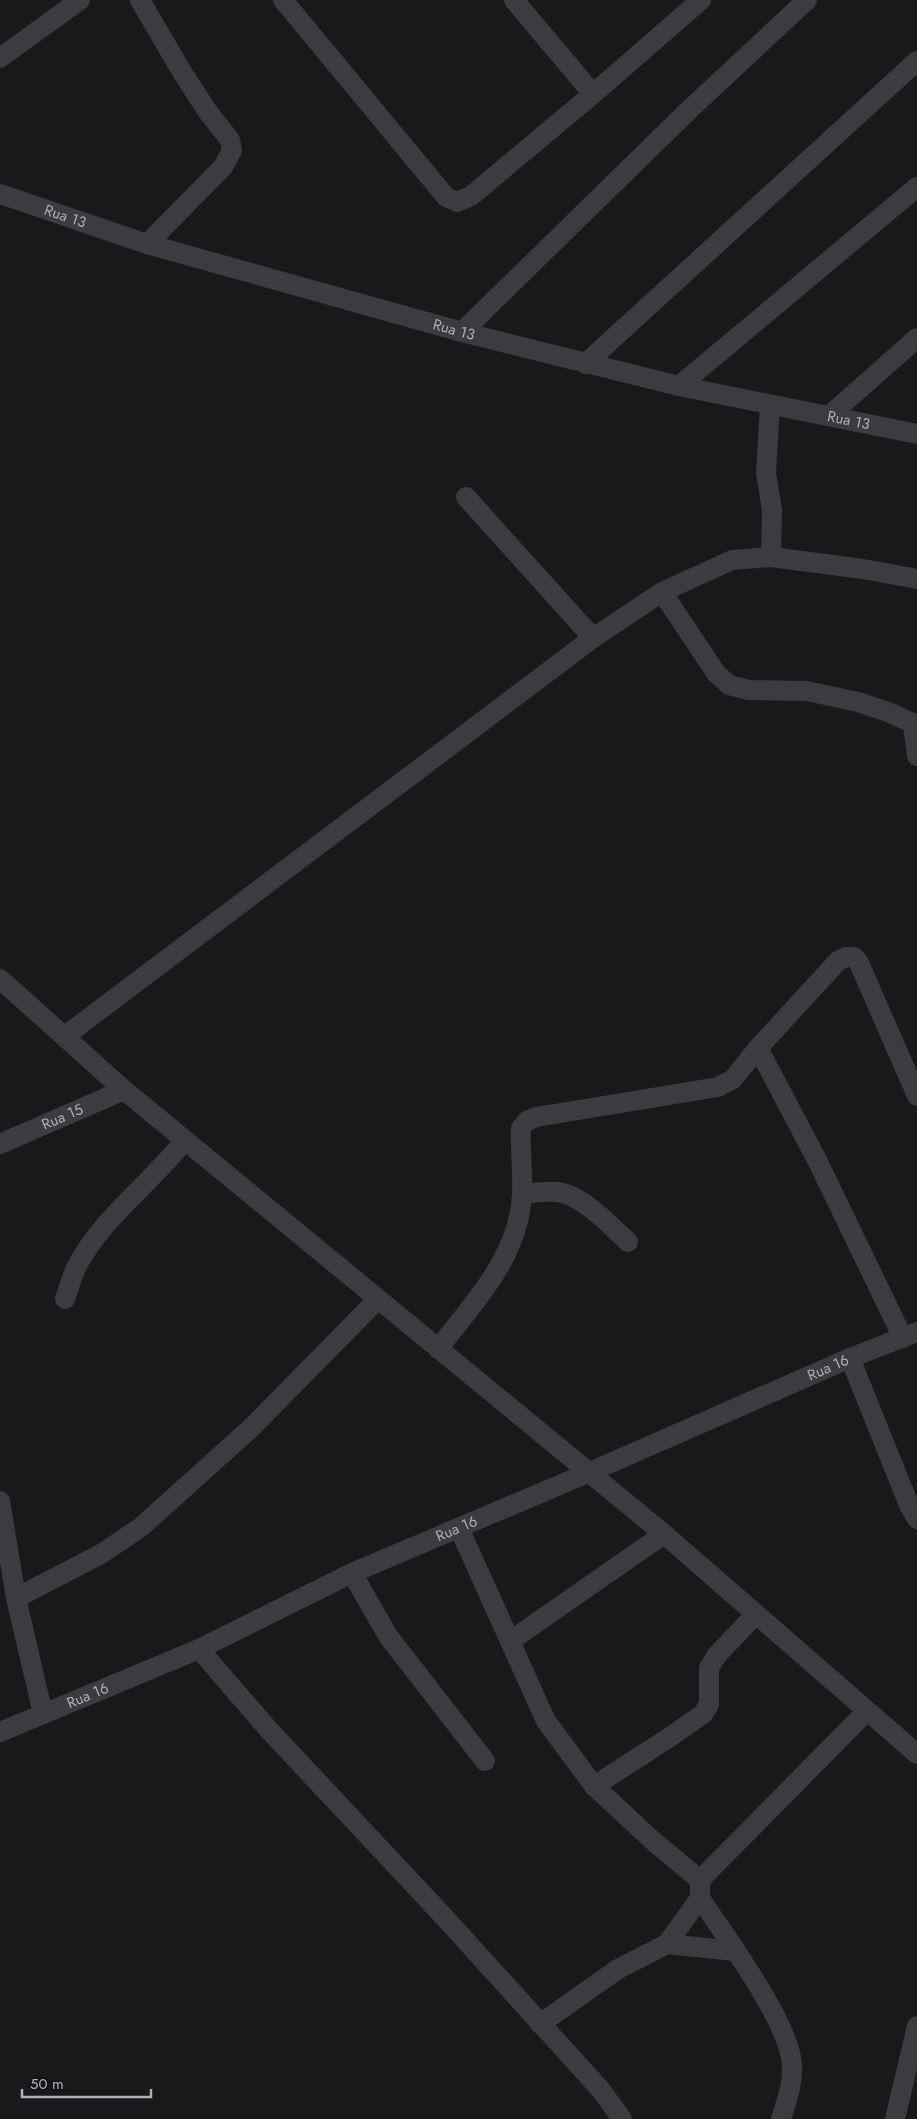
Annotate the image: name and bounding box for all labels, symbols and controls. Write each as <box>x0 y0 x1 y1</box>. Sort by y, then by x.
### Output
street label: Rua 13 <box>41 199 89 234</box>
street label: Rua 13 <box>430 313 477 346</box>
street label: Rua 13 <box>825 405 872 435</box>
street label: Rua 15 <box>38 1098 87 1136</box>
street label: Rua 16 <box>804 1349 852 1386</box>
street label: Rua 16 <box>432 1510 481 1547</box>
street label: Rua 16 <box>63 1677 112 1714</box>
scale bar <box>22 2066 151 2098</box>
text: 50 m <box>30 2073 64 2095</box>

